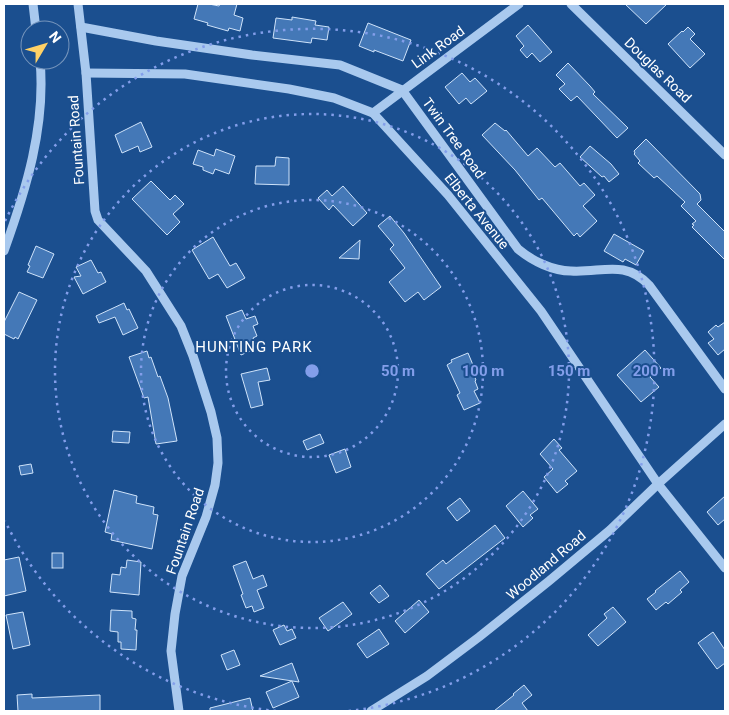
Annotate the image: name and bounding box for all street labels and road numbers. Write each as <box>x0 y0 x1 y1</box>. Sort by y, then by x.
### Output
street label: Link Road <box>408 22 468 72</box>
street label: Douglas Road <box>621 34 695 106</box>
street label: Fountain Road <box>65 95 87 185</box>
street label: Twin Tree Road <box>419 95 489 181</box>
street label: Elberta Avenue <box>441 170 513 252</box>
street label: Fountain Road <box>163 486 207 576</box>
street label: Woodland Road <box>503 527 589 603</box>

